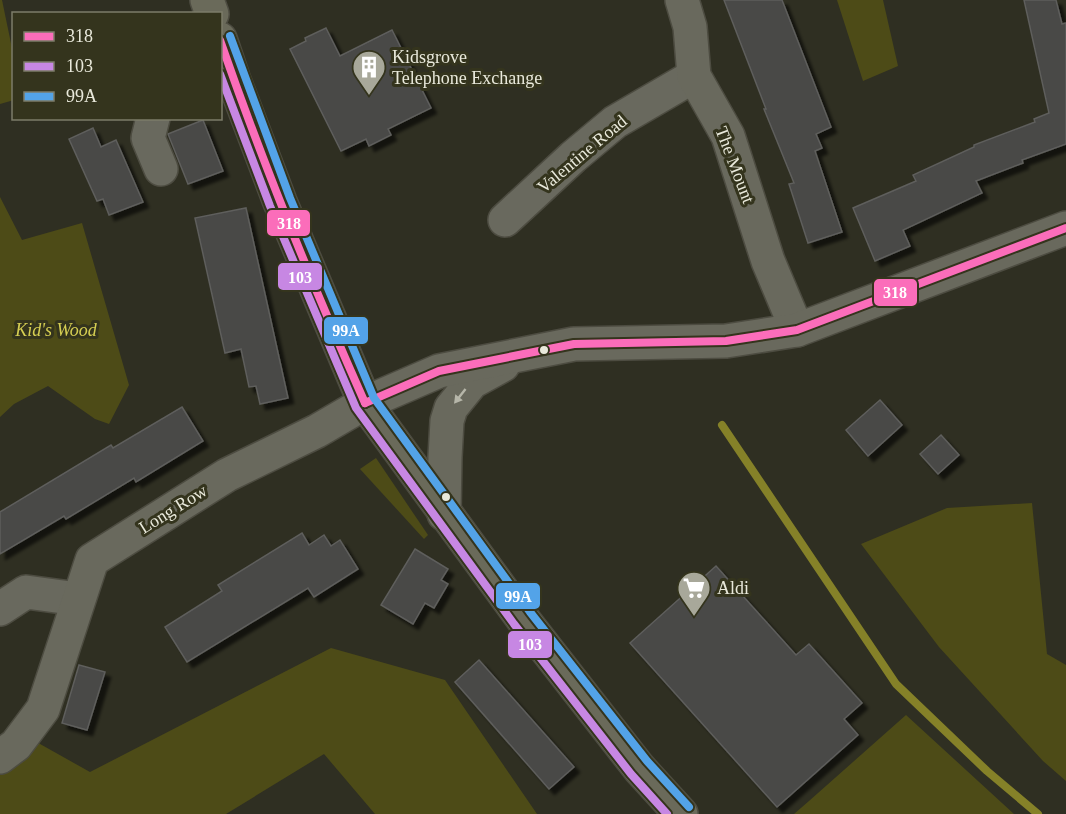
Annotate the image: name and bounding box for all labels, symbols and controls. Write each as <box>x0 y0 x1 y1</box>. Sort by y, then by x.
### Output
legend <box>12 12 222 120</box>
text: 318 <box>66 26 93 46</box>
place label: Kidsgrove Telephone Exchange <box>392 47 542 88</box>
building icon: Kidsgrove Telephone Exchange <box>351 49 387 96</box>
text: 103 <box>66 56 93 76</box>
text: 99A <box>66 86 97 106</box>
street label: Valentine Road <box>533 111 631 197</box>
street label: The Mount <box>711 124 759 206</box>
line badge: 318 <box>266 209 311 237</box>
text: 318 <box>277 215 301 232</box>
line badge: 103 <box>277 262 323 291</box>
text: 103 <box>288 269 312 286</box>
line badge: 318 <box>873 278 918 307</box>
text: 318 <box>883 284 907 301</box>
line badge: 99A <box>323 316 369 345</box>
park label: Kid's Wood <box>14 320 98 340</box>
text: 99A <box>332 322 360 339</box>
unlabelled marker <box>538 344 550 356</box>
one-way arrow <box>454 388 467 404</box>
street label: Long Row <box>135 480 211 538</box>
unlabelled marker <box>440 491 452 503</box>
supermarket icon: Aldi <box>676 570 712 617</box>
place label: Aldi <box>717 578 749 598</box>
line badge: 99A <box>495 582 541 610</box>
text: 99A <box>504 588 532 605</box>
line badge: 103 <box>507 630 553 659</box>
text: 103 <box>518 636 542 653</box>

